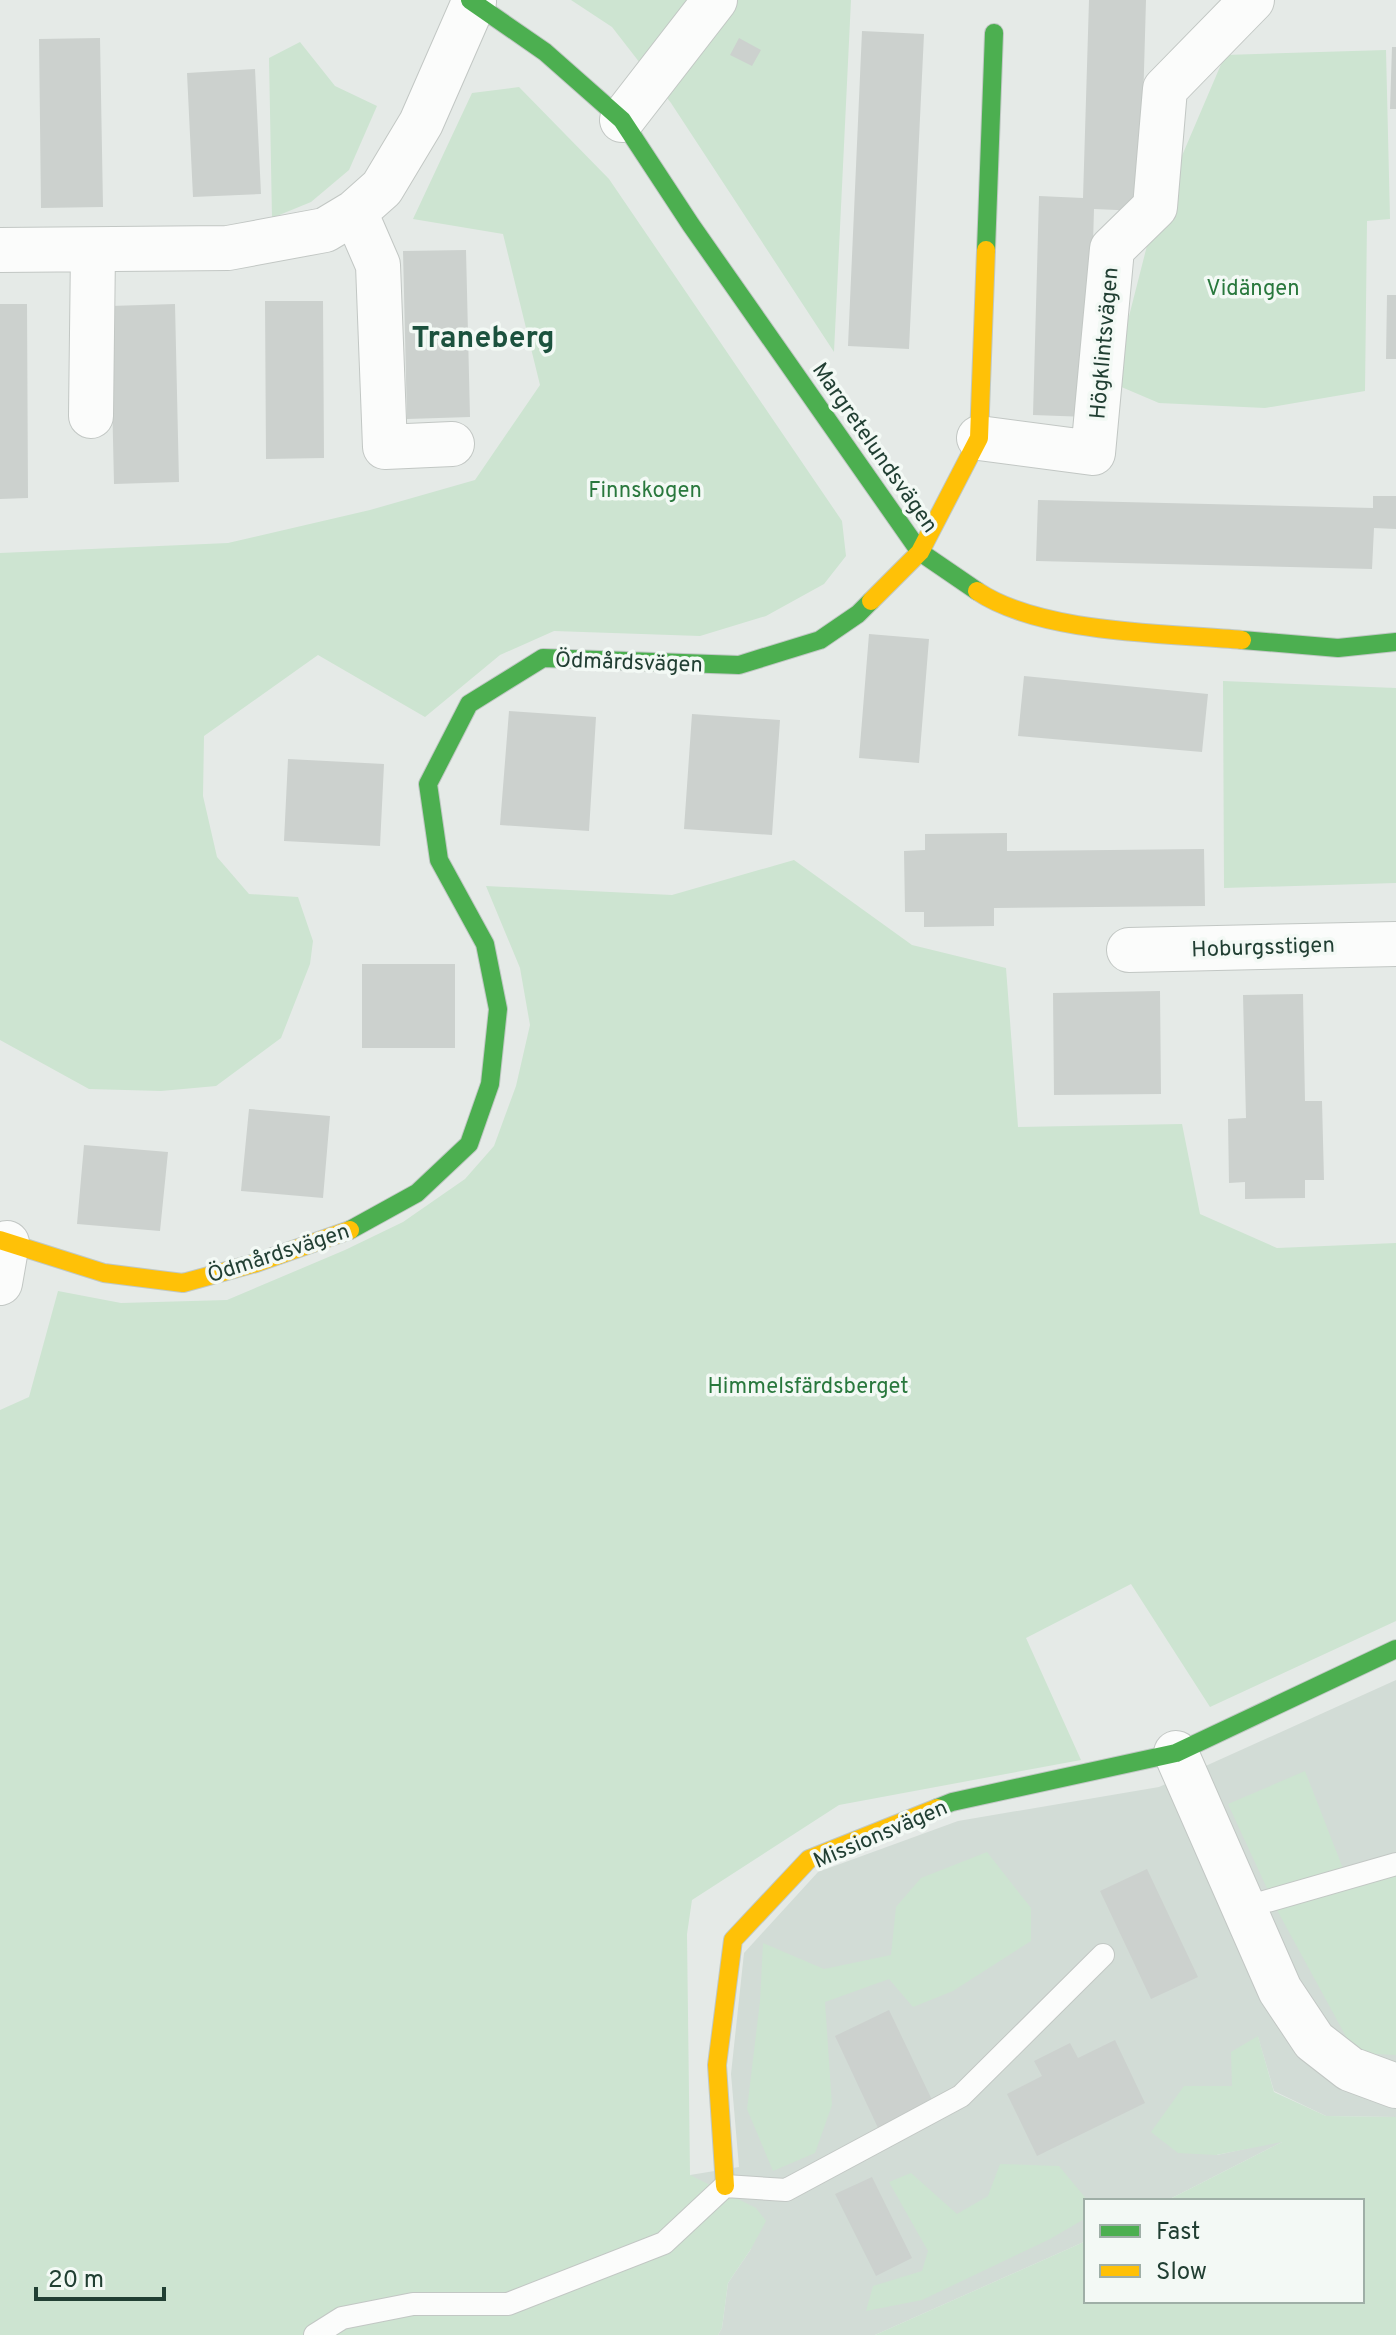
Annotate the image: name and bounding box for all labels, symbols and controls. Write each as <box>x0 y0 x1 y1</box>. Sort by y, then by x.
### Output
street label: Högklintsvägen <box>1085 266 1126 420</box>
park label: Vidängen <box>1206 276 1300 303</box>
district label: Traneberg <box>411 321 555 358</box>
street label: Margretelundsvägen <box>805 358 943 539</box>
park label: Finnskogen <box>588 478 702 505</box>
street label: Ödmårdsvägen <box>555 645 703 680</box>
street label: Hoburgsstigen <box>1191 933 1335 964</box>
street label: Ödmårdsvägen <box>204 1217 353 1290</box>
park label: Himmelsfärdsberget <box>707 1374 909 1401</box>
street label: Missionsvägen <box>810 1795 952 1876</box>
legend <box>1084 2199 1364 2303</box>
text: Fast <box>1156 2218 1200 2248</box>
scale bar <box>36 2251 164 2301</box>
text: Slow <box>1156 2258 1207 2288</box>
text: 20 m <box>48 2266 104 2296</box>

